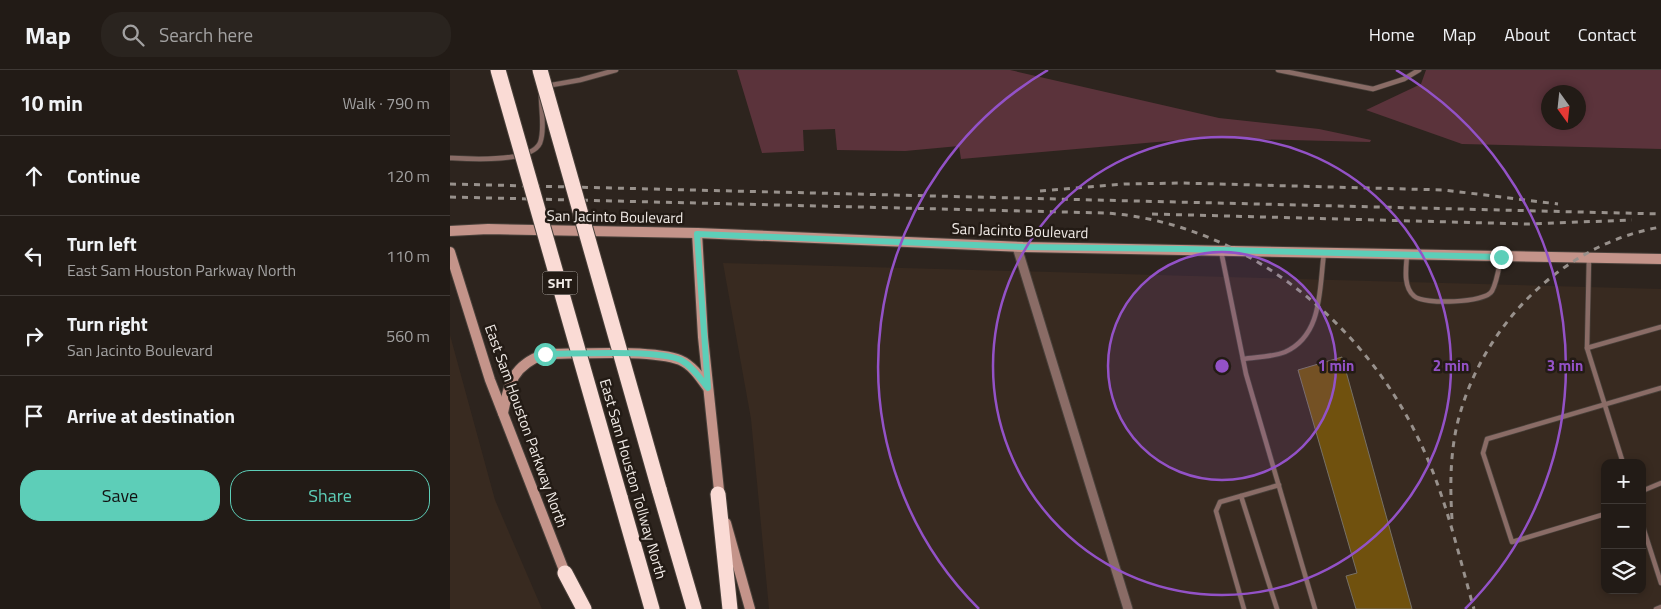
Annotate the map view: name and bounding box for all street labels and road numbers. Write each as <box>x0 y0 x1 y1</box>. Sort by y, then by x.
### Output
street label: San Jacinto Boulevard <box>546 204 684 229</box>
street label: San Jacinto Boulevard <box>951 217 1089 244</box>
road number: SHT <box>542 272 578 294</box>
street label: East Sam Houston Parkway North <box>479 321 574 531</box>
street label: East Sam Houston Tollway North <box>594 376 673 582</box>

